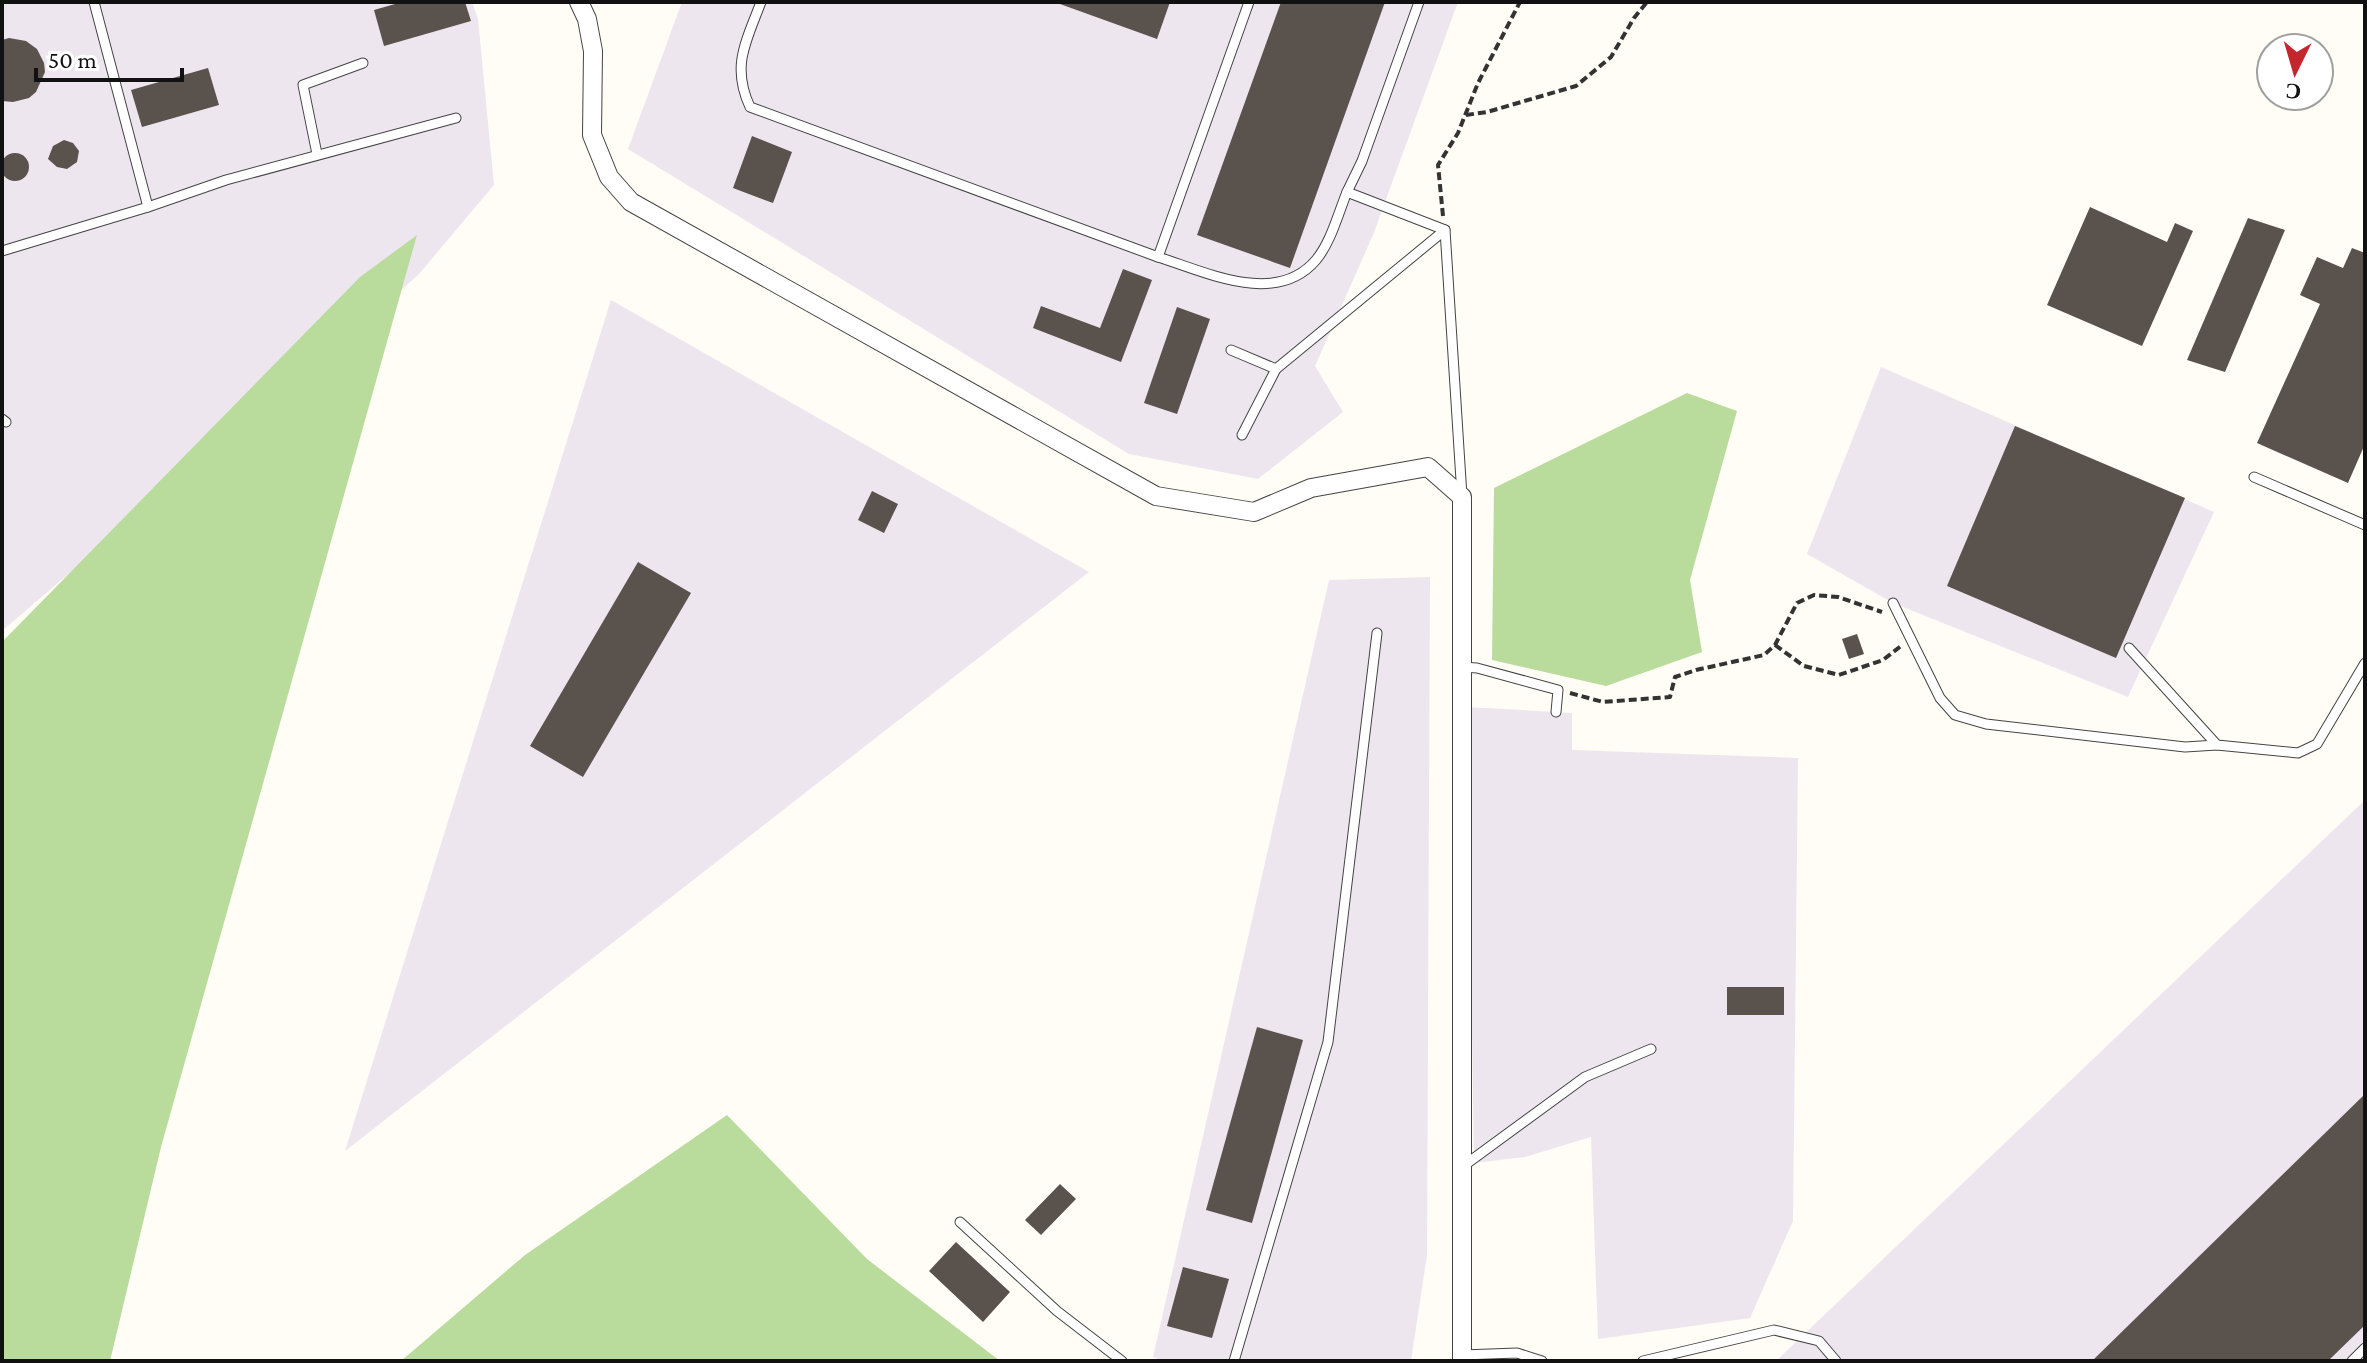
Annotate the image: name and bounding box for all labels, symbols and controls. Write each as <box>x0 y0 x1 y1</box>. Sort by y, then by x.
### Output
scale bar <box>36 32 182 82</box>
north arrow <box>2255 32 2335 112</box>
text: 50 m <box>48 46 97 73</box>
text: С <box>2284 78 2302 105</box>

